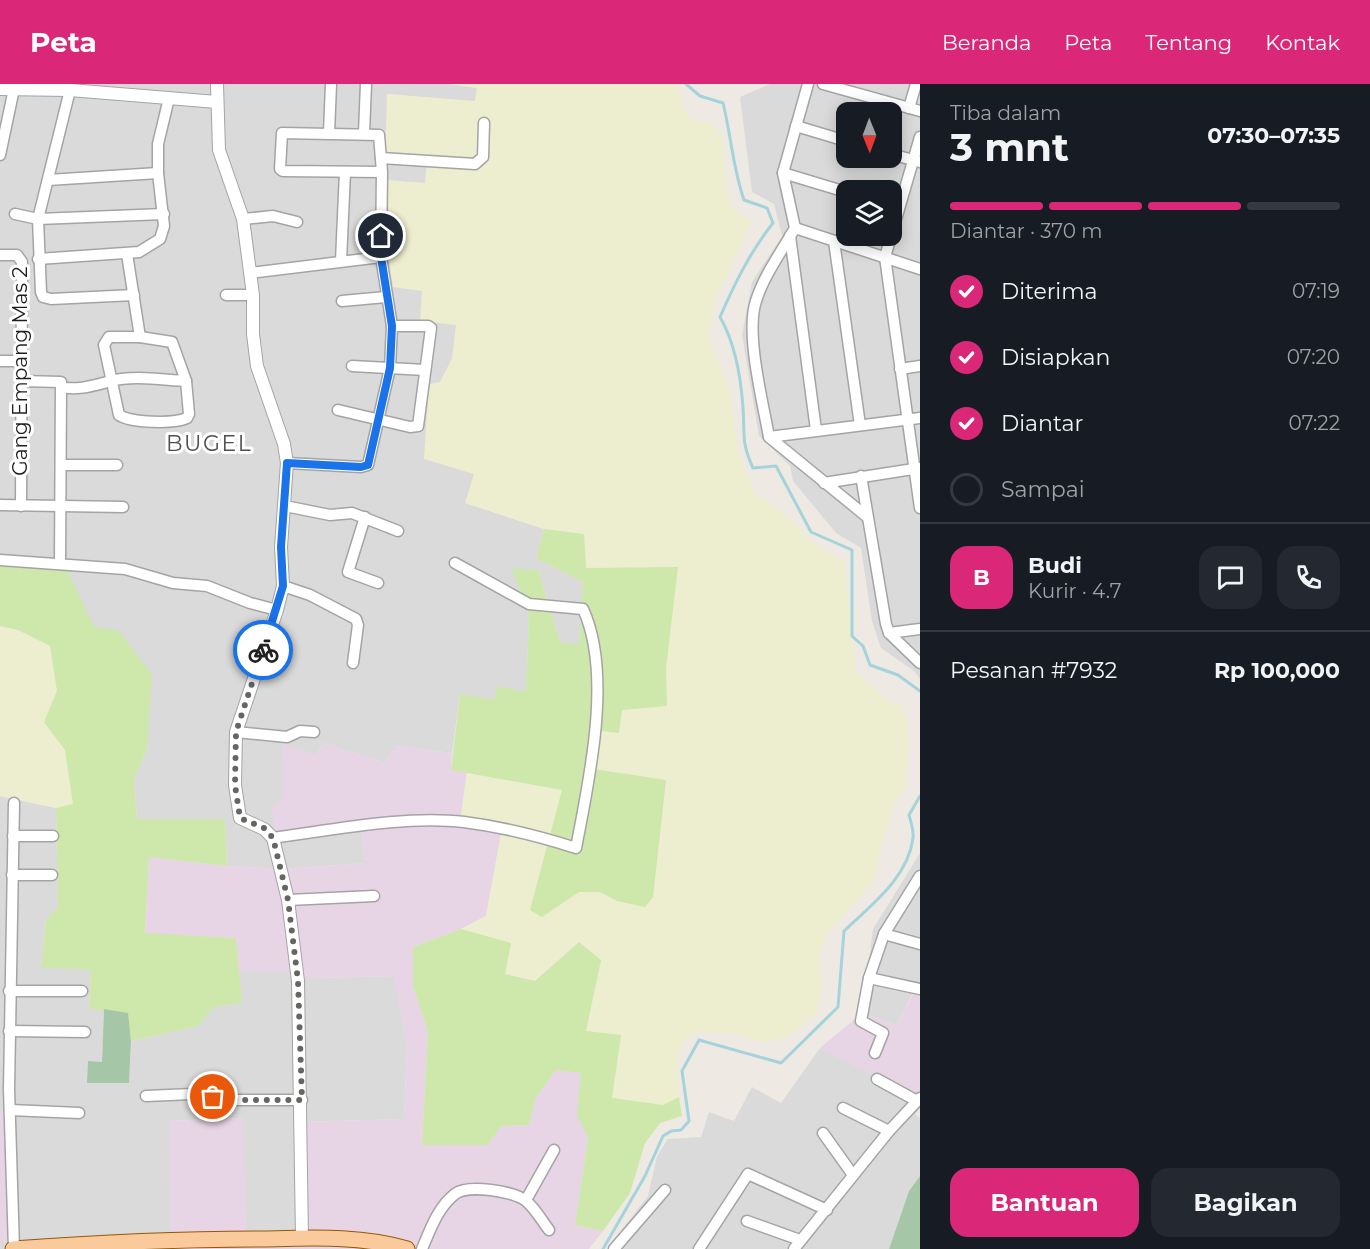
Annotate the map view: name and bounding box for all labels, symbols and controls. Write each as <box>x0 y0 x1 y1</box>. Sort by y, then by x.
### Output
text: Peta <box>30 25 97 59</box>
text: Beranda <box>942 30 1031 55</box>
text: Peta <box>1064 30 1112 55</box>
text: Tentang <box>1145 30 1232 55</box>
text: Kontak <box>1265 30 1340 55</box>
text: Tiba dalam <box>950 101 1061 125</box>
north arrow <box>836 102 902 168</box>
map controls <box>836 102 902 246</box>
text: 07:30–07:35 <box>1207 122 1340 149</box>
text: 3 mnt <box>950 123 1069 171</box>
button: layers <box>836 180 902 246</box>
pin <box>355 210 406 261</box>
icon: home <box>364 219 397 252</box>
text: Diantar · 370 m <box>950 219 1102 243</box>
street label: Gang Empang Mas 2 <box>8 266 32 476</box>
icon: check <box>950 275 983 308</box>
text: Diterima <box>1001 278 1098 305</box>
text: 07:19 <box>1292 279 1340 303</box>
icon: check <box>950 341 983 374</box>
text: Disiapkan <box>1001 344 1110 371</box>
text: 07:20 <box>1287 345 1340 369</box>
icon: check <box>950 407 983 440</box>
text: Diantar <box>1001 410 1083 437</box>
text: 07:22 <box>1289 411 1340 435</box>
district label: BUGEL <box>166 430 252 457</box>
text: Sampai <box>1001 476 1085 503</box>
button: chat <box>1199 546 1262 609</box>
button: phone <box>1277 546 1340 609</box>
text: Budi <box>1028 552 1082 579</box>
text: B <box>973 564 990 591</box>
text: Kurir · 4.7 <box>1028 579 1121 603</box>
courier <box>233 620 293 680</box>
icon: bike <box>247 634 280 667</box>
text: Pesanan #7932 <box>950 657 1117 684</box>
text: Rp 100,000 <box>1214 657 1340 684</box>
pin <box>187 1071 238 1122</box>
icon: bag <box>196 1080 229 1113</box>
button: Bantuan <box>950 1168 1139 1237</box>
button: Bagikan <box>1151 1168 1340 1237</box>

